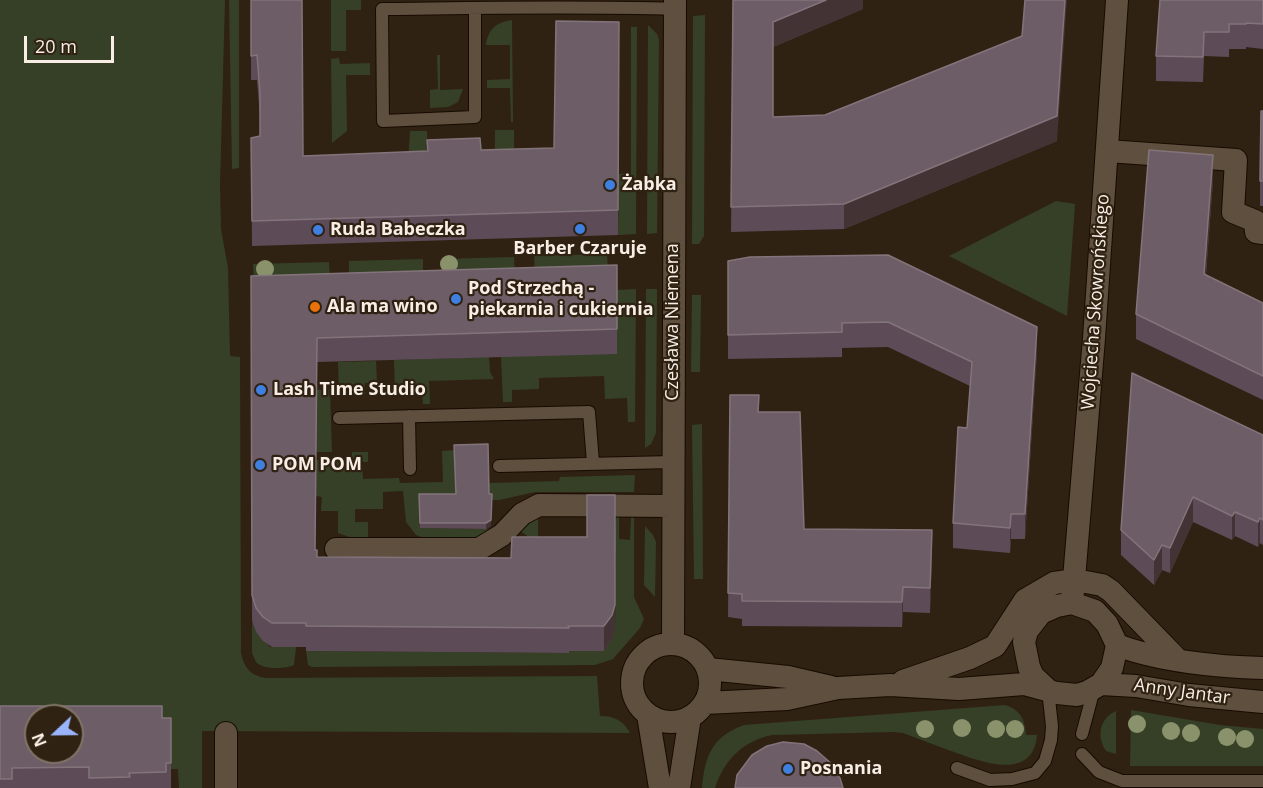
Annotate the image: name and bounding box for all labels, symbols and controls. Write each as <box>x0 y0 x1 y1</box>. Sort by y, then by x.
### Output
scale bar <box>27 24 117 62</box>
text: 20 m <box>35 34 77 58</box>
place label: Żabka <box>622 174 677 196</box>
marker: Żabka <box>603 178 617 192</box>
street label: Wojciecha Skowrońskiego <box>1078 193 1114 411</box>
place label: Ruda Babeczka <box>330 219 466 241</box>
marker: Barber Czaruje <box>573 222 587 236</box>
marker: Ruda Babeczka <box>311 223 325 237</box>
place label: Barber Czaruje <box>513 238 647 260</box>
street label: Czesława Niemena <box>662 243 684 401</box>
place label: Pod Strzechą - piekarnia i cukiernia <box>468 278 654 320</box>
marker: Pod Strzechą - piekarnia i cukiernia <box>449 292 463 306</box>
place label: Ala ma wino <box>327 296 438 318</box>
marker: Ala ma wino <box>308 300 322 314</box>
place label: Lash Time Studio <box>273 379 426 401</box>
marker: Lash Time Studio <box>254 383 268 397</box>
place label: POM POM <box>272 454 362 476</box>
marker: POM POM <box>253 458 267 472</box>
street label: Anny Jantar <box>1133 675 1231 709</box>
north arrow <box>24 704 84 764</box>
text: N <box>27 730 52 750</box>
place label: Posnania <box>800 758 882 780</box>
marker: Posnania <box>781 762 795 776</box>

